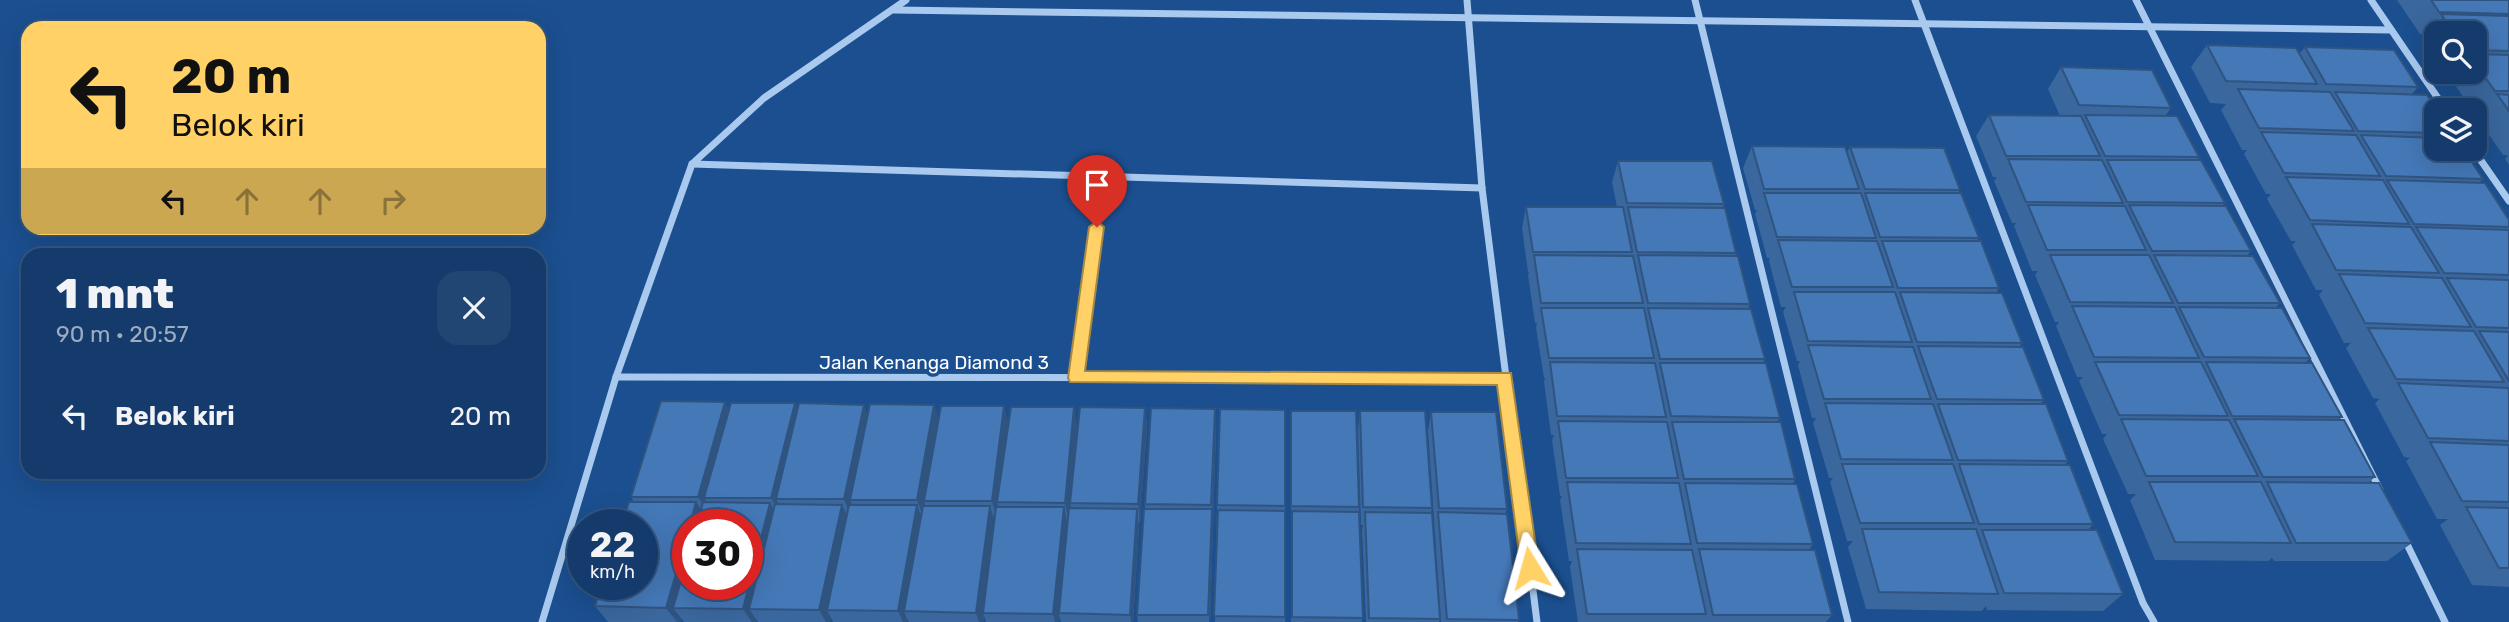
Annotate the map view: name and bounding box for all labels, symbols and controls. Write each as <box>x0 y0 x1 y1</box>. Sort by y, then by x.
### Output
map controls <box>2424 21 2487 161</box>
button: search <box>2424 21 2487 84</box>
text: 20 m <box>171 47 292 105</box>
icon: left <box>56 49 147 140</box>
button: layers <box>2424 98 2487 161</box>
text: Belok kiri <box>171 106 305 144</box>
pin <box>1067 155 1127 227</box>
icon: arrive <box>1078 166 1116 204</box>
icon: left <box>155 182 193 220</box>
icon: ahead <box>228 182 266 220</box>
icon: ahead <box>301 182 339 220</box>
icon: right <box>374 182 412 220</box>
text: 1 mnt <box>56 269 174 319</box>
button: close <box>437 271 511 345</box>
text: 90 m · 20:57 <box>56 320 189 348</box>
street label: Jalan Kenanga Diamond 3 <box>819 351 1049 374</box>
icon: left <box>56 397 94 435</box>
text: Belok kiri <box>115 401 235 432</box>
text: 20 m <box>450 401 511 432</box>
speed limit sign: 30 <box>672 509 763 600</box>
text: 22 <box>590 524 635 566</box>
position arrow <box>1493 531 1567 605</box>
text: km/h <box>590 561 635 583</box>

